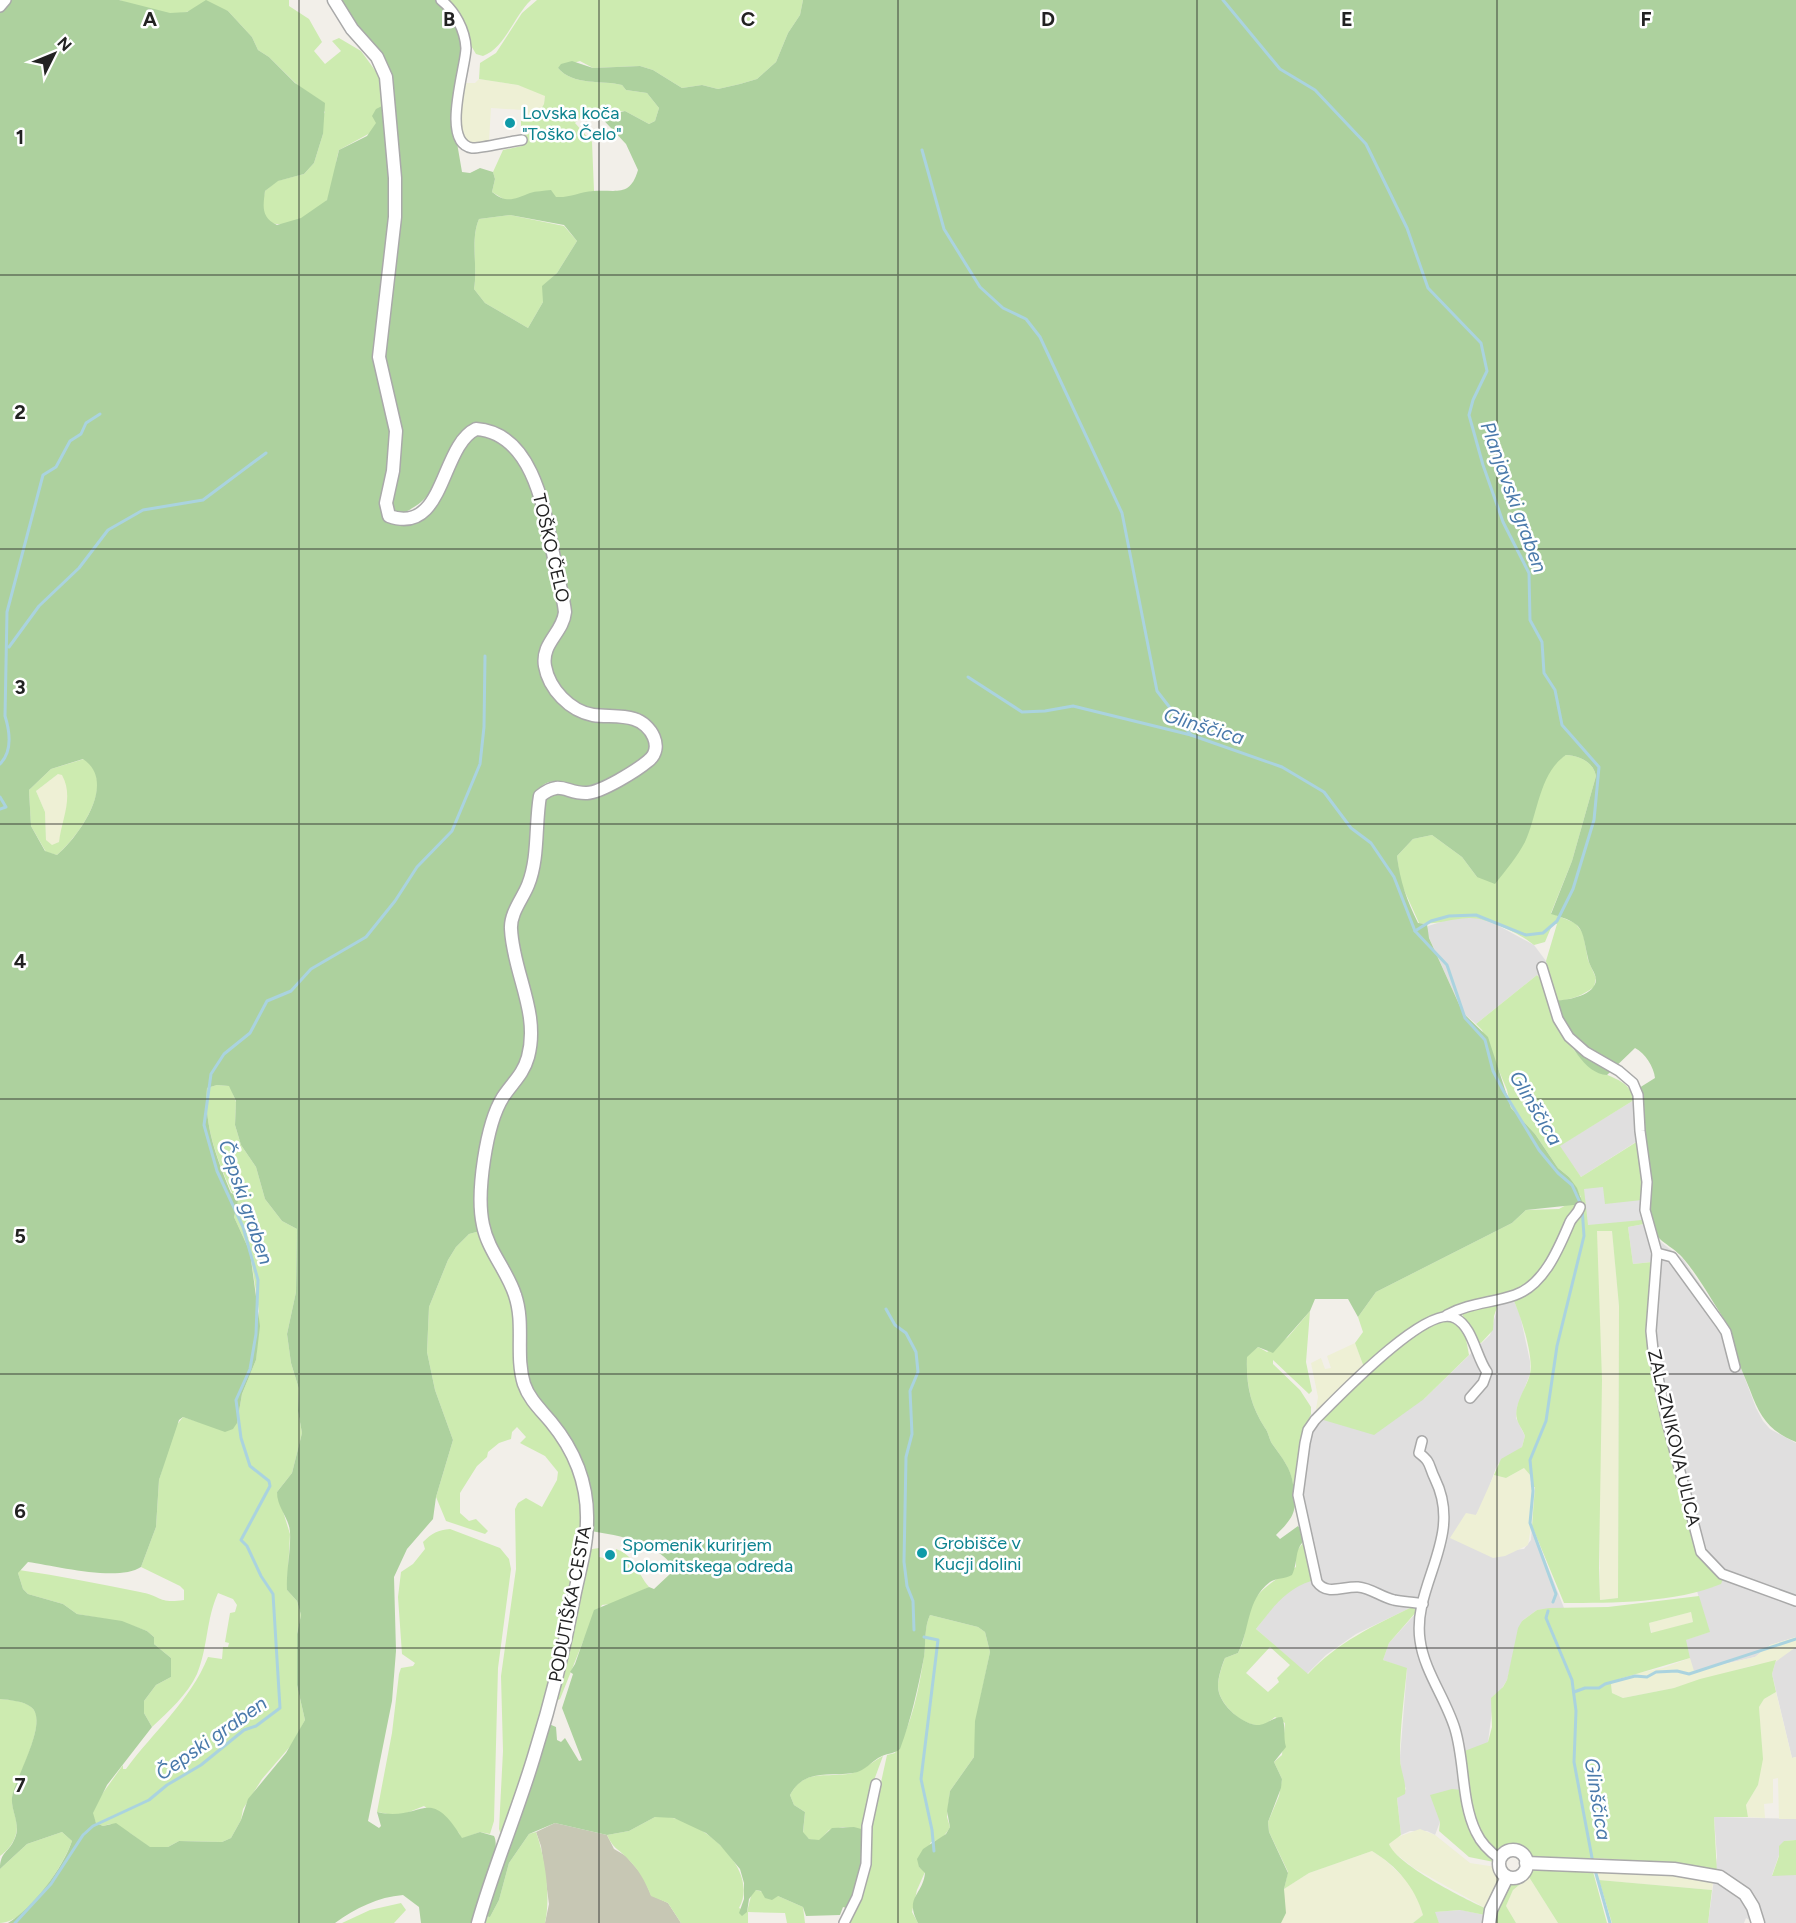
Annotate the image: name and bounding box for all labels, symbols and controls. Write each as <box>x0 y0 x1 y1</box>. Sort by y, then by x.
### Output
text: A <box>143 7 158 31</box>
text: B <box>443 7 455 31</box>
text: C <box>741 7 755 31</box>
text: D <box>1041 7 1055 31</box>
text: E <box>1341 7 1353 31</box>
text: F <box>1640 7 1652 31</box>
north arrow <box>24 24 84 84</box>
text: N <box>53 33 76 55</box>
place label: Lovska koča "Toško Čelo" <box>522 102 622 145</box>
marker: Lovska koča "Toško Čelo" <box>503 116 517 130</box>
text: 1 <box>16 125 24 149</box>
text: 2 <box>14 400 26 424</box>
water label: Planjavski graben <box>1476 418 1552 576</box>
street label: TOŠKO ČELO <box>528 491 574 605</box>
text: 3 <box>14 675 26 699</box>
water label: Glinščica <box>1161 702 1247 750</box>
text: 4 <box>14 949 27 973</box>
water label: Glinščica <box>1504 1066 1568 1150</box>
water label: Čepski graben <box>213 1137 279 1267</box>
text: 5 <box>14 1224 26 1248</box>
street label: ZALAZNIKOVA ULICA <box>1643 1347 1705 1529</box>
text: 6 <box>14 1499 26 1523</box>
street label: PODUTIŠKA CESTA <box>544 1524 596 1684</box>
place label: Grobišče v Kucji dolini <box>934 1532 1022 1575</box>
place label: Spomenik kurirjem Dolomitskega odreda <box>622 1534 793 1577</box>
marker: Grobišče v Kucji dolini <box>915 1546 929 1560</box>
marker: Spomenik kurirjem Dolomitskega odreda <box>603 1548 617 1562</box>
water label: Čepski graben <box>151 1691 271 1785</box>
water label: Glinščica <box>1580 1756 1616 1842</box>
text: 7 <box>14 1773 26 1797</box>

